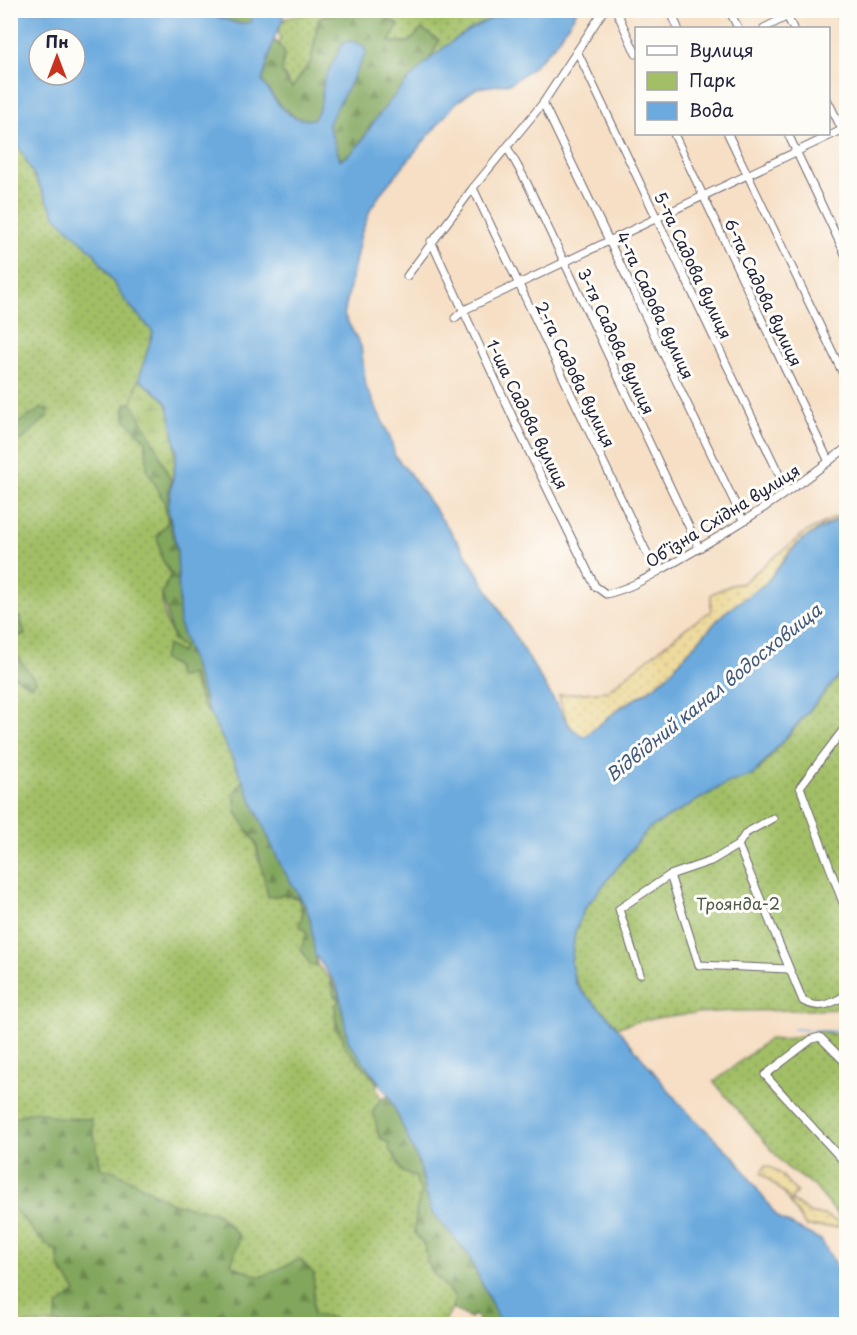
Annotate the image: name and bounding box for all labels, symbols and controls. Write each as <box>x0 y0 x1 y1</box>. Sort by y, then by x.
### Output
north arrow <box>27 27 87 87</box>
legend <box>635 27 830 135</box>
text: Пн <box>45 29 69 53</box>
text: Вулиця <box>689 36 754 63</box>
text: Парк <box>689 66 736 93</box>
text: Вода <box>689 96 734 123</box>
street label: 5-та Садова вулиця <box>649 187 739 343</box>
street label: 6-та Садова вулиця <box>719 214 809 370</box>
street label: 4-та Садова вулиця <box>611 227 701 383</box>
street label: 3-тя Садова вулиця <box>573 264 661 418</box>
street label: 2-га Садова вулиця <box>530 297 622 451</box>
street label: 1-ша Садова вулиця <box>481 335 575 493</box>
street label: Обʼїзна Східна вулиця <box>640 458 804 572</box>
water label: Відвідний канал водосховища <box>599 596 827 788</box>
park label: Троянда-2 <box>696 891 780 915</box>

